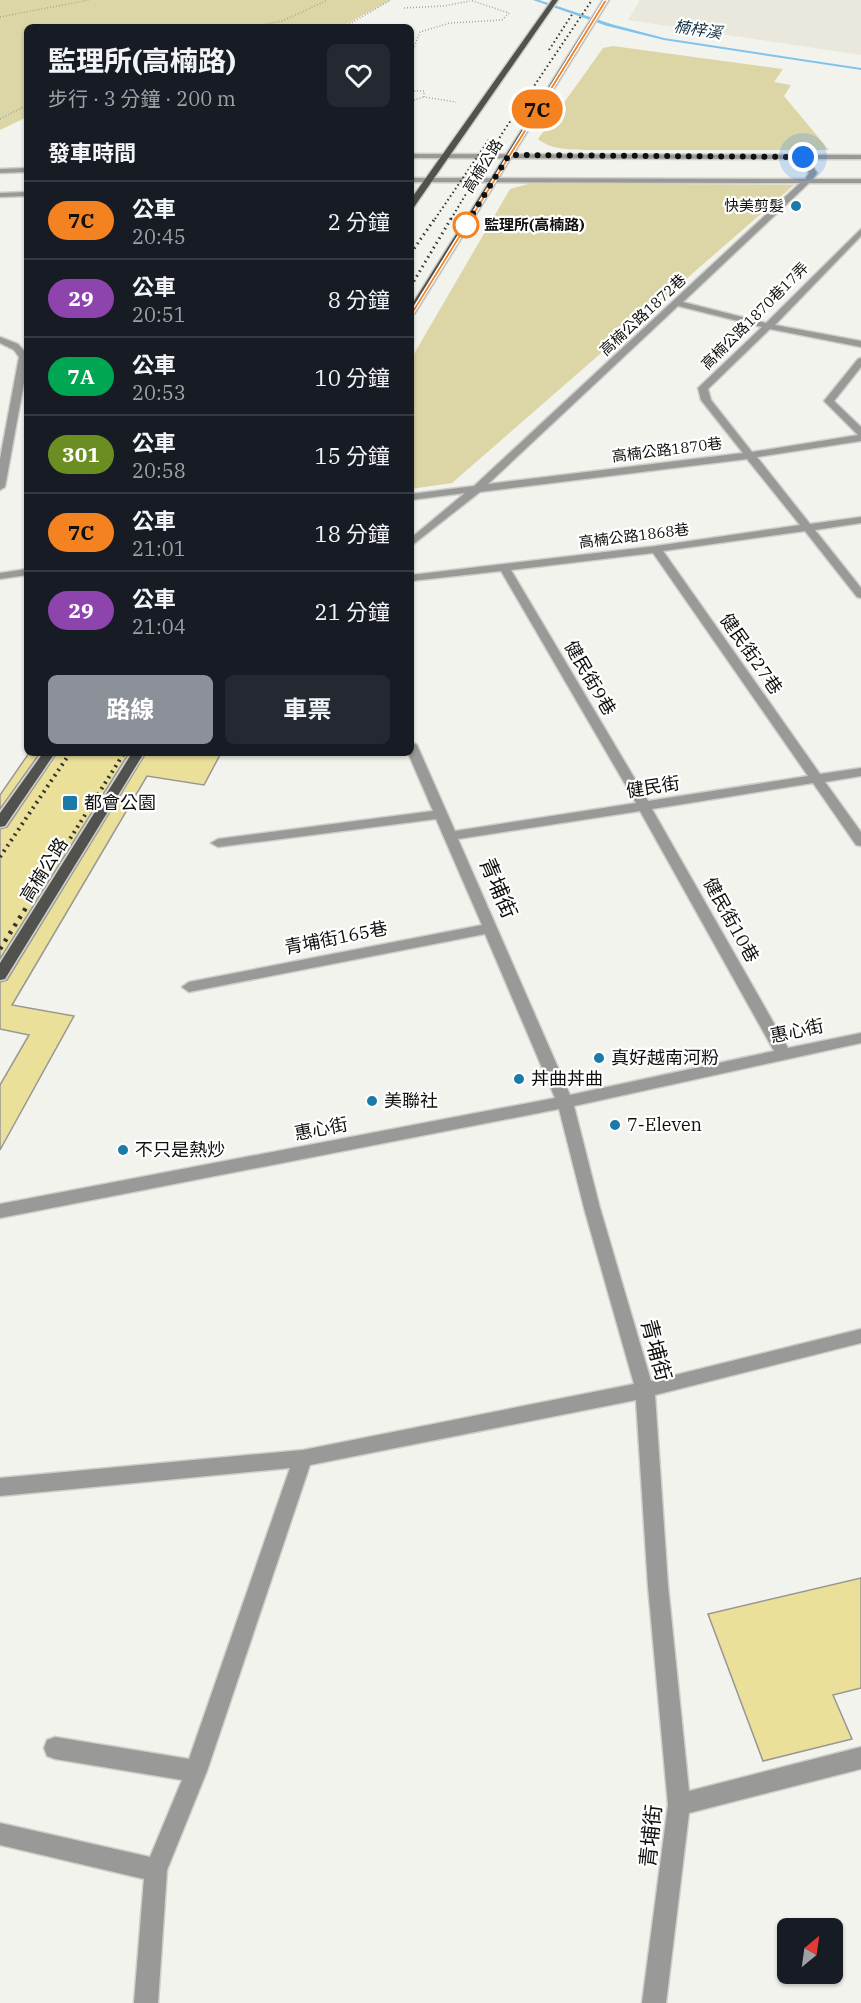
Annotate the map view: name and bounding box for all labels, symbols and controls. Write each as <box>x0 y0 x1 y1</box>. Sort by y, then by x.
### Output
water label: 楠梓溪 <box>673 15 725 43</box>
text: 監理所(高楠路) <box>48 42 236 79</box>
button: heart <box>327 44 390 107</box>
text: 步行 · 3 分鐘 · 200 m <box>48 85 236 112</box>
line badge: 7C <box>510 90 564 128</box>
text: 7C <box>524 95 550 123</box>
street label: 高楠公路 <box>459 135 507 196</box>
text: 發車時間 <box>48 138 136 167</box>
your location <box>788 142 818 172</box>
text: 公車 <box>132 194 176 223</box>
place label: 快美剪髮 <box>724 196 784 215</box>
marker: 快美剪髮 <box>789 199 803 213</box>
text: 7C <box>68 206 94 234</box>
text: 2 分鐘 <box>328 207 390 236</box>
marker: 監理所(高楠路) <box>453 212 479 238</box>
place label: 監理所(高楠路) <box>484 215 585 234</box>
text: 20:45 <box>132 223 186 250</box>
street label: 高楠公路1870巷17弄 <box>697 258 812 373</box>
street label: 高楠公路1872巷 <box>596 270 690 359</box>
text: 公車 <box>132 272 176 301</box>
text: 29 <box>68 284 94 312</box>
text: 8 分鐘 <box>328 285 390 314</box>
text: 20:51 <box>132 301 186 328</box>
text: 公車 <box>132 350 176 379</box>
text: 7A <box>67 362 95 390</box>
text: 10 分鐘 <box>314 363 390 392</box>
text: 20:53 <box>132 379 186 406</box>
text: 公車 <box>132 428 176 457</box>
street label: 高楠公路1870巷 <box>611 433 723 466</box>
text: 301 <box>62 440 100 468</box>
text: 15 分鐘 <box>314 441 390 470</box>
text: 20:58 <box>132 457 186 484</box>
text: 公車 <box>132 506 176 535</box>
text: 7C <box>68 518 94 546</box>
text: 18 分鐘 <box>314 519 390 548</box>
street label: 高楠公路1868巷 <box>578 519 690 552</box>
text: 21:01 <box>132 535 186 562</box>
text: 公車 <box>132 584 176 613</box>
text: 29 <box>68 596 94 624</box>
text: 21 分鐘 <box>314 597 390 626</box>
street label: 健民街27巷 <box>715 609 788 699</box>
text: 21:04 <box>132 613 186 640</box>
street label: 健民街9巷 <box>560 636 621 719</box>
button: 路線 <box>48 675 213 744</box>
button: 車票 <box>225 675 390 744</box>
street label: 健民街 <box>624 771 681 802</box>
place label: 都會公園 <box>84 791 156 814</box>
marker: 都會公園 <box>61 794 79 812</box>
street label: 高楠公路 <box>15 833 72 906</box>
street label: 青埔街 <box>474 853 524 922</box>
street label: 健民街10巷 <box>699 873 764 966</box>
street label: 青埔街165巷 <box>282 916 389 959</box>
street label: 惠心街 <box>768 1014 826 1047</box>
place label: 真好越南河粉 <box>611 1046 719 1069</box>
marker: 真好越南河粉 <box>592 1051 606 1065</box>
place label: 丼曲丼曲 <box>531 1067 603 1090</box>
marker: 丼曲丼曲 <box>512 1072 526 1086</box>
place label: 美聯社 <box>384 1089 438 1112</box>
marker: 美聯社 <box>365 1094 379 1108</box>
street label: 惠心街 <box>292 1112 350 1145</box>
place label: 7-Eleven <box>627 1113 702 1136</box>
marker: 7-Eleven <box>608 1118 622 1132</box>
place label: 不只是熱炒 <box>135 1138 225 1161</box>
marker: 不只是熱炒 <box>116 1143 130 1157</box>
street label: 青埔街 <box>635 1316 679 1384</box>
street label: 青埔街 <box>633 1803 667 1869</box>
north arrow <box>777 1918 843 1984</box>
map controls <box>777 1918 843 1984</box>

